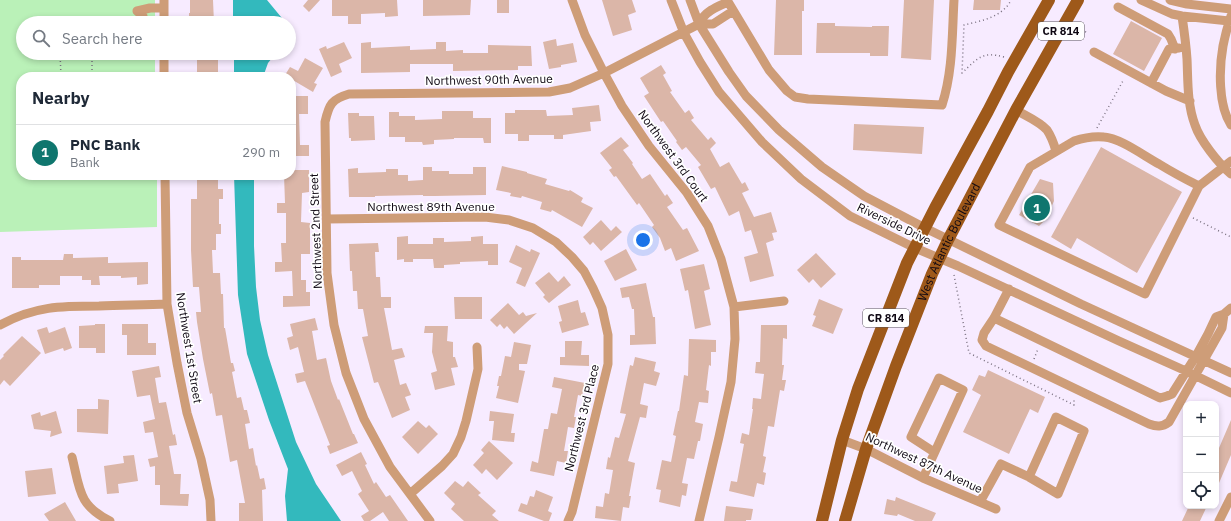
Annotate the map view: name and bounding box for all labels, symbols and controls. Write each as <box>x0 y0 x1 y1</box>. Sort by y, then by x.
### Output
search box <box>16 16 296 60</box>
road number: CR 814 <box>1038 22 1084 40</box>
icon: search <box>30 27 52 49</box>
text: Search here <box>62 29 142 48</box>
street label: Northwest 90th Avenue <box>425 71 553 88</box>
text: Nearby <box>32 87 90 109</box>
street label: Northwest 3rd Court <box>635 107 712 205</box>
text: PNC Bank <box>70 135 140 154</box>
text: 1 <box>41 144 49 161</box>
text: 290 m <box>242 144 280 161</box>
text: Bank <box>70 154 100 171</box>
street label: Northwest 2nd Street <box>306 173 325 289</box>
street label: West Atlantic Boulevard <box>914 181 983 303</box>
pin: 1 <box>1024 193 1050 223</box>
street label: Northwest 89th Avenue <box>367 199 495 214</box>
street label: Riverside Drive <box>855 199 934 248</box>
your location <box>633 230 653 250</box>
street label: Northwest 1st Street <box>173 291 206 404</box>
road number: CR 814 <box>863 309 909 327</box>
street label: Northwest 3rd Place <box>561 362 602 473</box>
map controls <box>1183 401 1219 509</box>
button: + <box>1183 401 1219 437</box>
street label: Northwest 87th Avenue <box>863 429 986 496</box>
button: − <box>1183 437 1219 473</box>
button: locate <box>1183 473 1219 509</box>

